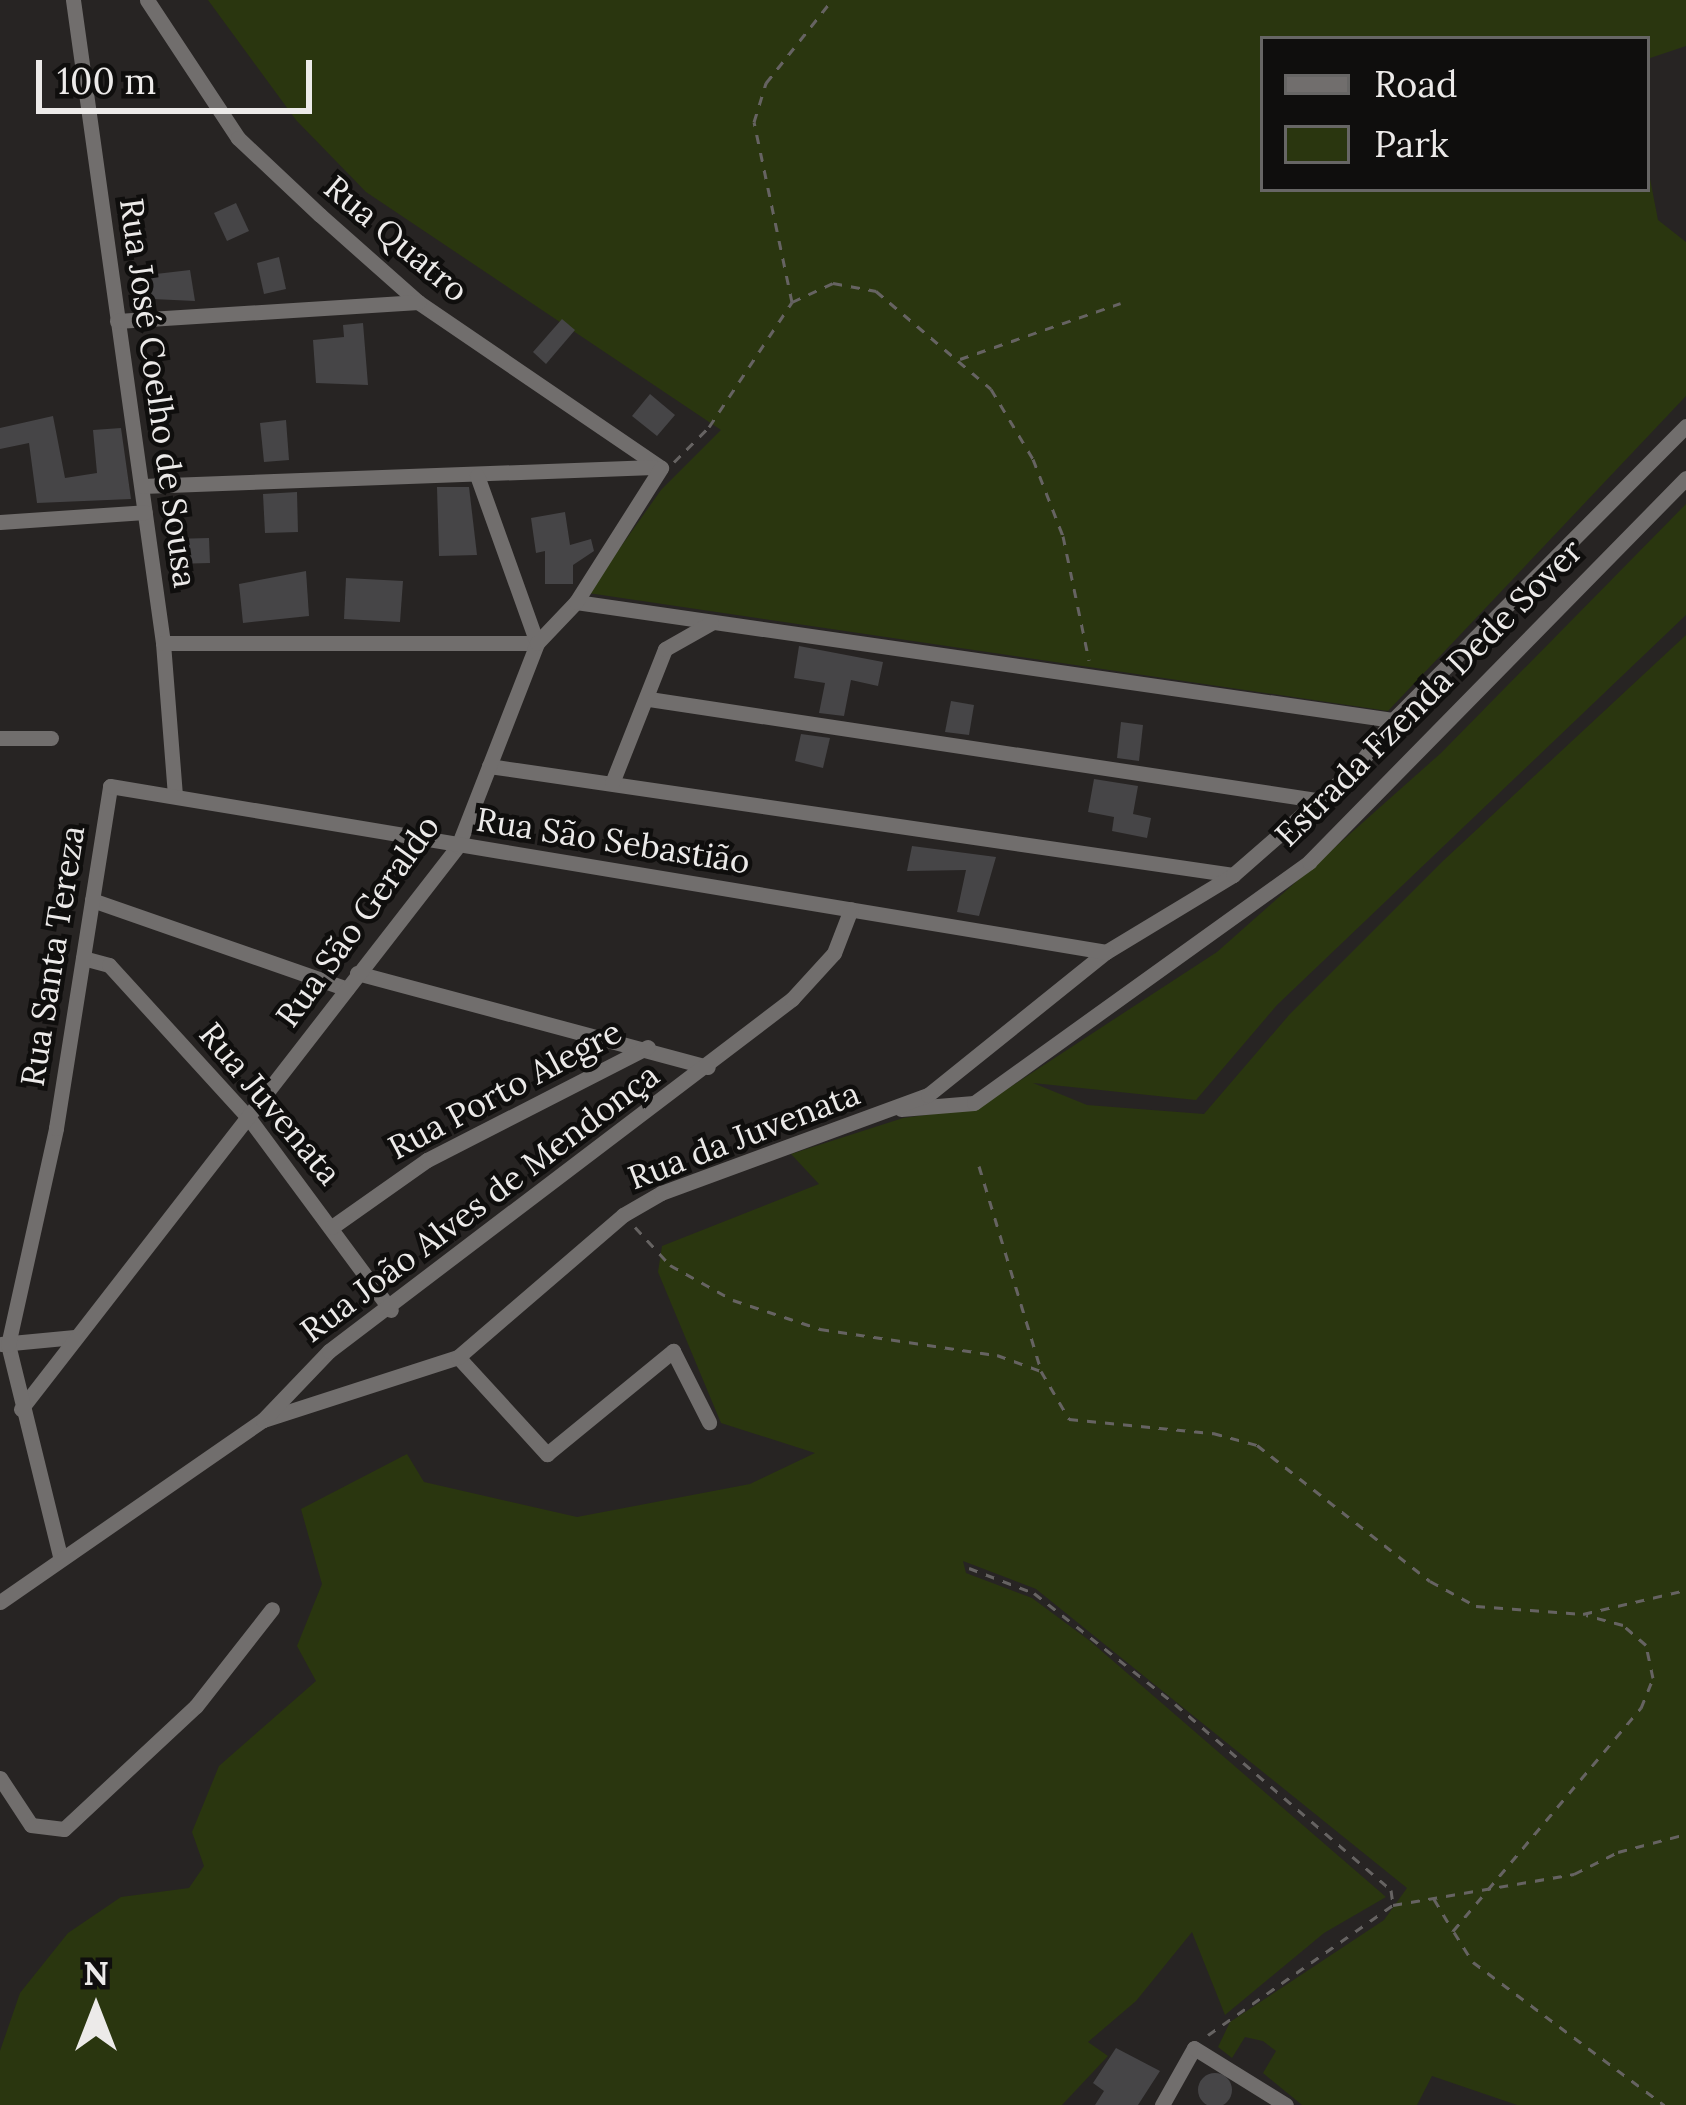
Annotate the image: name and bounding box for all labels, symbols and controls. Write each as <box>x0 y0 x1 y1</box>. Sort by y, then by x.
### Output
scale bar <box>42 36 318 110</box>
legend <box>1260 36 1650 192</box>
text: 100 m <box>57 58 156 104</box>
text: Road <box>1374 61 1458 107</box>
text: Park <box>1374 121 1449 167</box>
street label: Rua Quatro <box>316 168 476 310</box>
street label: Rua José Coelho de Sousa <box>111 196 205 590</box>
street label: Estrada Fzenda Dede Sover <box>1267 531 1591 855</box>
street label: Rua São Sebastião <box>473 800 753 882</box>
street label: Rua São Geraldo <box>268 807 448 1035</box>
street label: Rua Santa Tereza <box>13 823 93 1089</box>
street label: Rua Porto Alegre <box>382 1012 628 1168</box>
street label: Rua Juvenata <box>191 1015 349 1193</box>
street label: Rua João Alves de Mendonça <box>293 1055 667 1351</box>
street label: Rua da Juvenata <box>623 1074 865 1198</box>
north arrow <box>36 1949 156 2069</box>
text: N <box>83 1952 109 1994</box>

